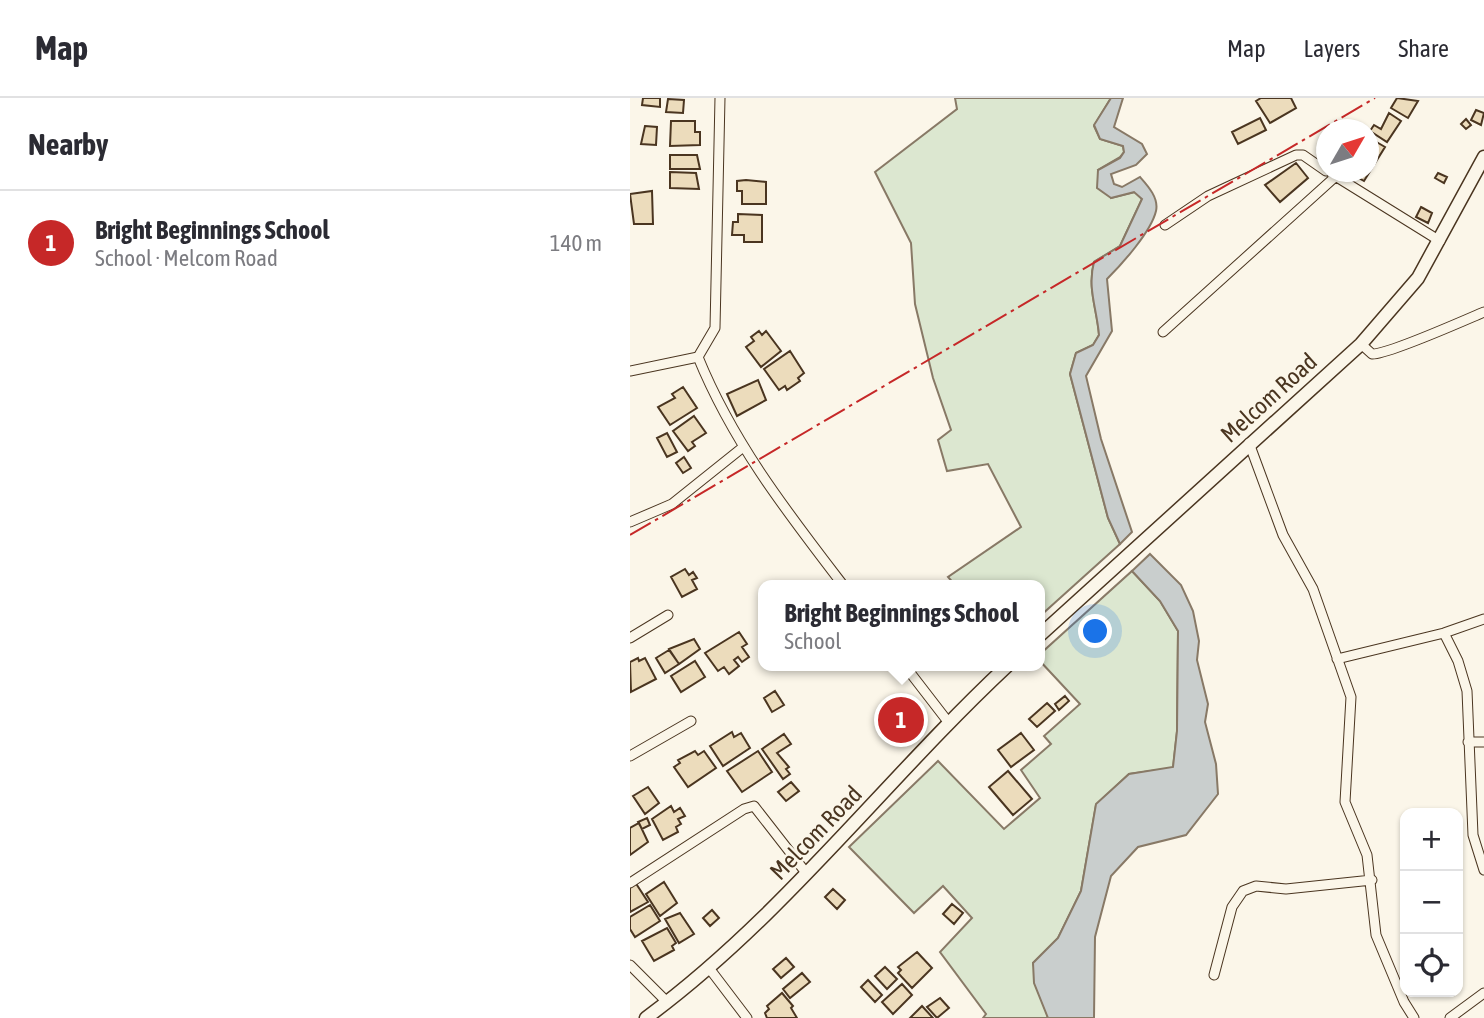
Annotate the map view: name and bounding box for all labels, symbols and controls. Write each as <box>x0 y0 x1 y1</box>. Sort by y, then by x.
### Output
text: Map <box>35 29 88 67</box>
text: Map <box>1227 35 1266 62</box>
text: Layers <box>1304 35 1360 62</box>
text: Share <box>1398 35 1449 62</box>
north arrow <box>1316 119 1379 182</box>
text: Nearby <box>28 127 108 161</box>
text: Bright Beginnings School <box>95 215 329 245</box>
text: 1 <box>46 230 56 256</box>
text: 140 m <box>550 230 602 256</box>
text: School · Melcom Road <box>95 245 278 271</box>
street label: Melcom Road <box>1215 348 1322 448</box>
popup <box>758 580 1045 671</box>
text: Bright Beginnings School <box>784 598 1019 628</box>
your location <box>1078 614 1112 648</box>
text: School <box>784 628 841 654</box>
pin: 1 <box>878 694 924 746</box>
street label: Melcom Road <box>764 780 867 885</box>
map controls <box>1400 808 1463 997</box>
button: + <box>1400 808 1463 871</box>
button: − <box>1400 871 1463 934</box>
button: locate <box>1400 934 1463 997</box>

